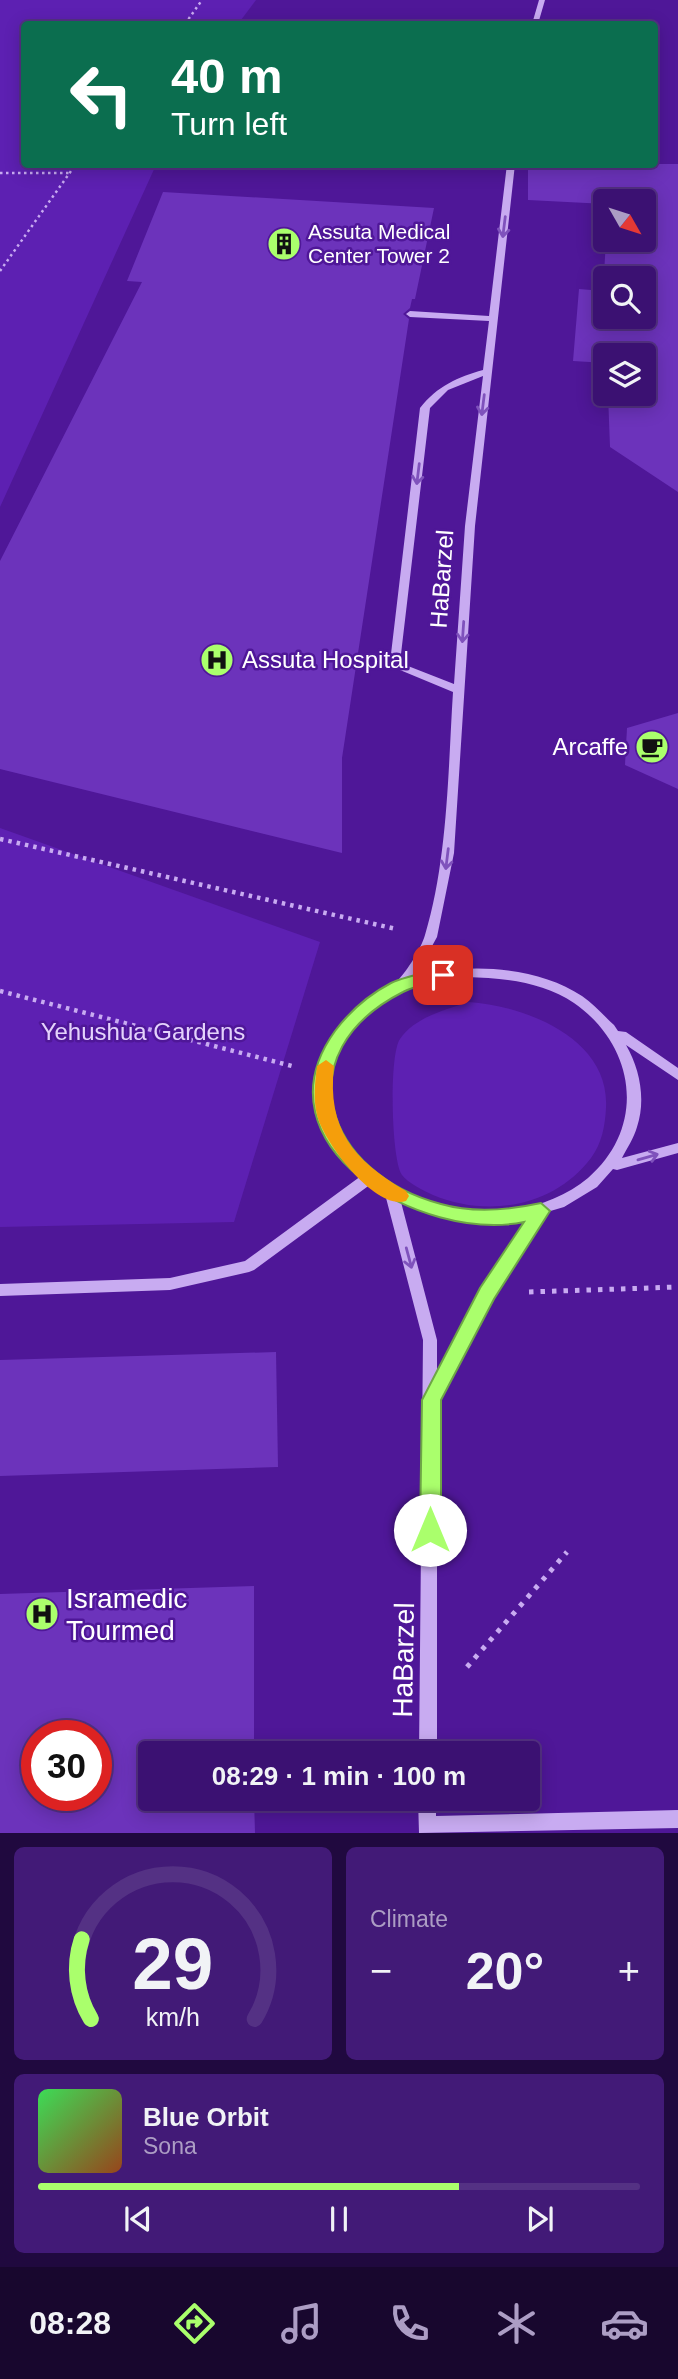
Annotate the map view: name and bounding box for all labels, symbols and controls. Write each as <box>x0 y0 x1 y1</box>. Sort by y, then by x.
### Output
icon: left <box>56 49 147 140</box>
text: 40 m <box>171 49 283 103</box>
text: Turn left <box>171 106 287 142</box>
north arrow <box>593 189 656 252</box>
map controls <box>593 189 656 406</box>
one-way arrow <box>497 215 510 238</box>
place label: Assuta Medical Center Tower 2 <box>308 220 450 267</box>
building icon: Assuta Medical Center Tower 2 <box>265 225 303 263</box>
button: search <box>593 266 656 329</box>
button: layers <box>593 343 656 406</box>
one-way arrow <box>477 394 490 416</box>
one-way arrow <box>411 463 424 485</box>
street label: HaBarzel <box>425 529 458 629</box>
one-way arrow <box>456 620 469 643</box>
hospital icon: Assuta Hospital <box>198 641 236 679</box>
place label: Assuta Hospital <box>242 646 409 673</box>
cafe icon: Arcaffe <box>633 728 671 766</box>
place label: Arcaffe <box>552 733 628 760</box>
one-way arrow <box>440 847 453 870</box>
pin <box>413 945 473 1005</box>
icon: arrive <box>424 956 462 994</box>
park label: Yehushua Gardens <box>41 1018 245 1045</box>
one-way arrow <box>637 1149 659 1162</box>
one-way arrow <box>403 1246 416 1269</box>
position arrow <box>393 1493 467 1567</box>
place label: Isramedic Tourmed <box>66 1583 187 1646</box>
hospital icon: Isramedic Tourmed <box>23 1595 61 1633</box>
street label: HaBarzel <box>387 1602 420 1718</box>
speed limit sign: 30 <box>21 1720 112 1811</box>
text: 08:29 · 1 min · 100 m <box>212 1761 466 1791</box>
text: Climate <box>370 1906 448 1932</box>
text: 29 <box>133 1924 213 2005</box>
text: 20° <box>466 1942 544 2000</box>
text: − <box>370 1950 392 1992</box>
text: + <box>618 1950 640 1992</box>
text: km/h <box>146 2003 200 2031</box>
text: Blue Orbit <box>143 2102 269 2132</box>
text: Sona <box>143 2133 197 2159</box>
icon: previous <box>119 2200 157 2238</box>
icon: pause <box>320 2200 358 2238</box>
icon: next <box>521 2200 559 2238</box>
icon: directions <box>170 2299 219 2348</box>
icon: music <box>277 2299 326 2348</box>
icon: phone <box>385 2299 434 2348</box>
icon: climate <box>492 2299 541 2348</box>
icon: car <box>600 2299 649 2348</box>
text: 08:28 <box>29 2305 111 2341</box>

